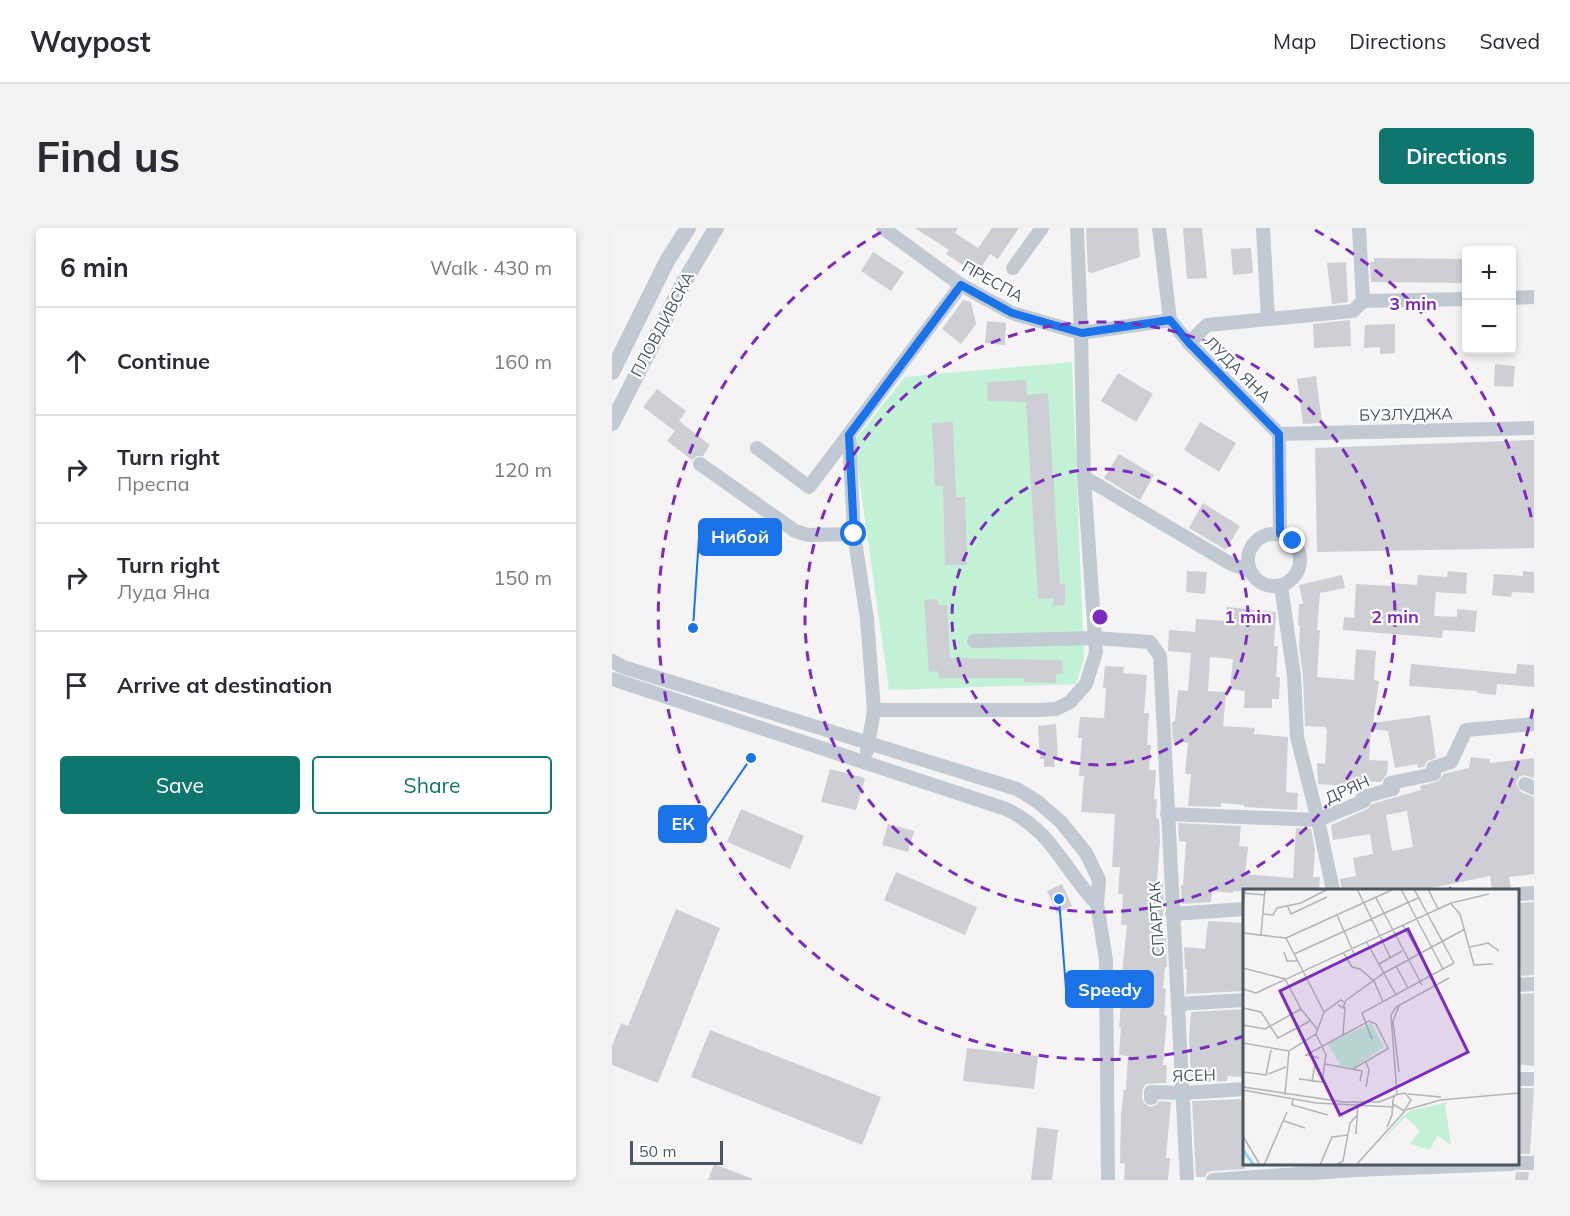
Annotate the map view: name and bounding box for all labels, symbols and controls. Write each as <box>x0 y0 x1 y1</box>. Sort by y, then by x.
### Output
text: Waypost <box>30 24 151 59</box>
text: Map <box>1273 28 1316 54</box>
text: Directions <box>1349 28 1446 54</box>
text: Saved <box>1479 28 1540 54</box>
button: Directions <box>1379 128 1534 184</box>
text: Find us <box>36 130 180 183</box>
map controls <box>1462 246 1516 354</box>
button: + <box>1462 246 1516 300</box>
text: 6 min <box>60 251 129 284</box>
text: Walk · 430 m <box>430 255 552 280</box>
street label: ПРЕСПА <box>959 256 1027 306</box>
street label: ПЛОВДИВСКА <box>626 268 698 380</box>
text: 3 min <box>1389 292 1437 315</box>
button: − <box>1462 300 1516 354</box>
street label: ЛУДА ЯНА <box>1201 332 1276 407</box>
icon: ahead <box>60 345 93 378</box>
text: Continue <box>117 347 210 375</box>
text: 160 m <box>493 349 552 374</box>
street label: БУЗЛУДЖА <box>1359 403 1453 425</box>
text: Turn right <box>117 443 220 471</box>
icon: right <box>60 453 93 486</box>
text: 120 m <box>493 457 552 482</box>
text: Преспа <box>117 471 190 496</box>
callout: Нибой <box>699 519 781 555</box>
route start <box>840 520 866 546</box>
text: Нибой <box>711 525 769 548</box>
route end <box>1279 527 1305 553</box>
text: Turn right <box>117 551 220 579</box>
icon: right <box>60 561 93 594</box>
text: 150 m <box>493 565 552 590</box>
text: Луда Яна <box>117 579 210 604</box>
text: 1 min <box>1224 605 1272 628</box>
text: 2 min <box>1371 605 1419 628</box>
centre of rings <box>1090 607 1110 627</box>
icon: arrive <box>60 669 93 702</box>
text: Arrive at destination <box>117 671 332 699</box>
button: Save <box>60 756 300 814</box>
button: Share <box>312 756 552 814</box>
street label: ДРЯН <box>1322 770 1372 808</box>
callout: ЕК <box>659 806 706 842</box>
text: ЕК <box>671 812 695 835</box>
street label: СПАРТАК <box>1144 880 1168 957</box>
inset map <box>1243 889 1519 1165</box>
callout: Speedy <box>1066 971 1153 1007</box>
text: Speedy <box>1078 978 1142 1001</box>
street label: ЯСЕН <box>1172 1064 1216 1086</box>
scale bar <box>630 1138 723 1166</box>
text: 50 m <box>639 1141 676 1161</box>

